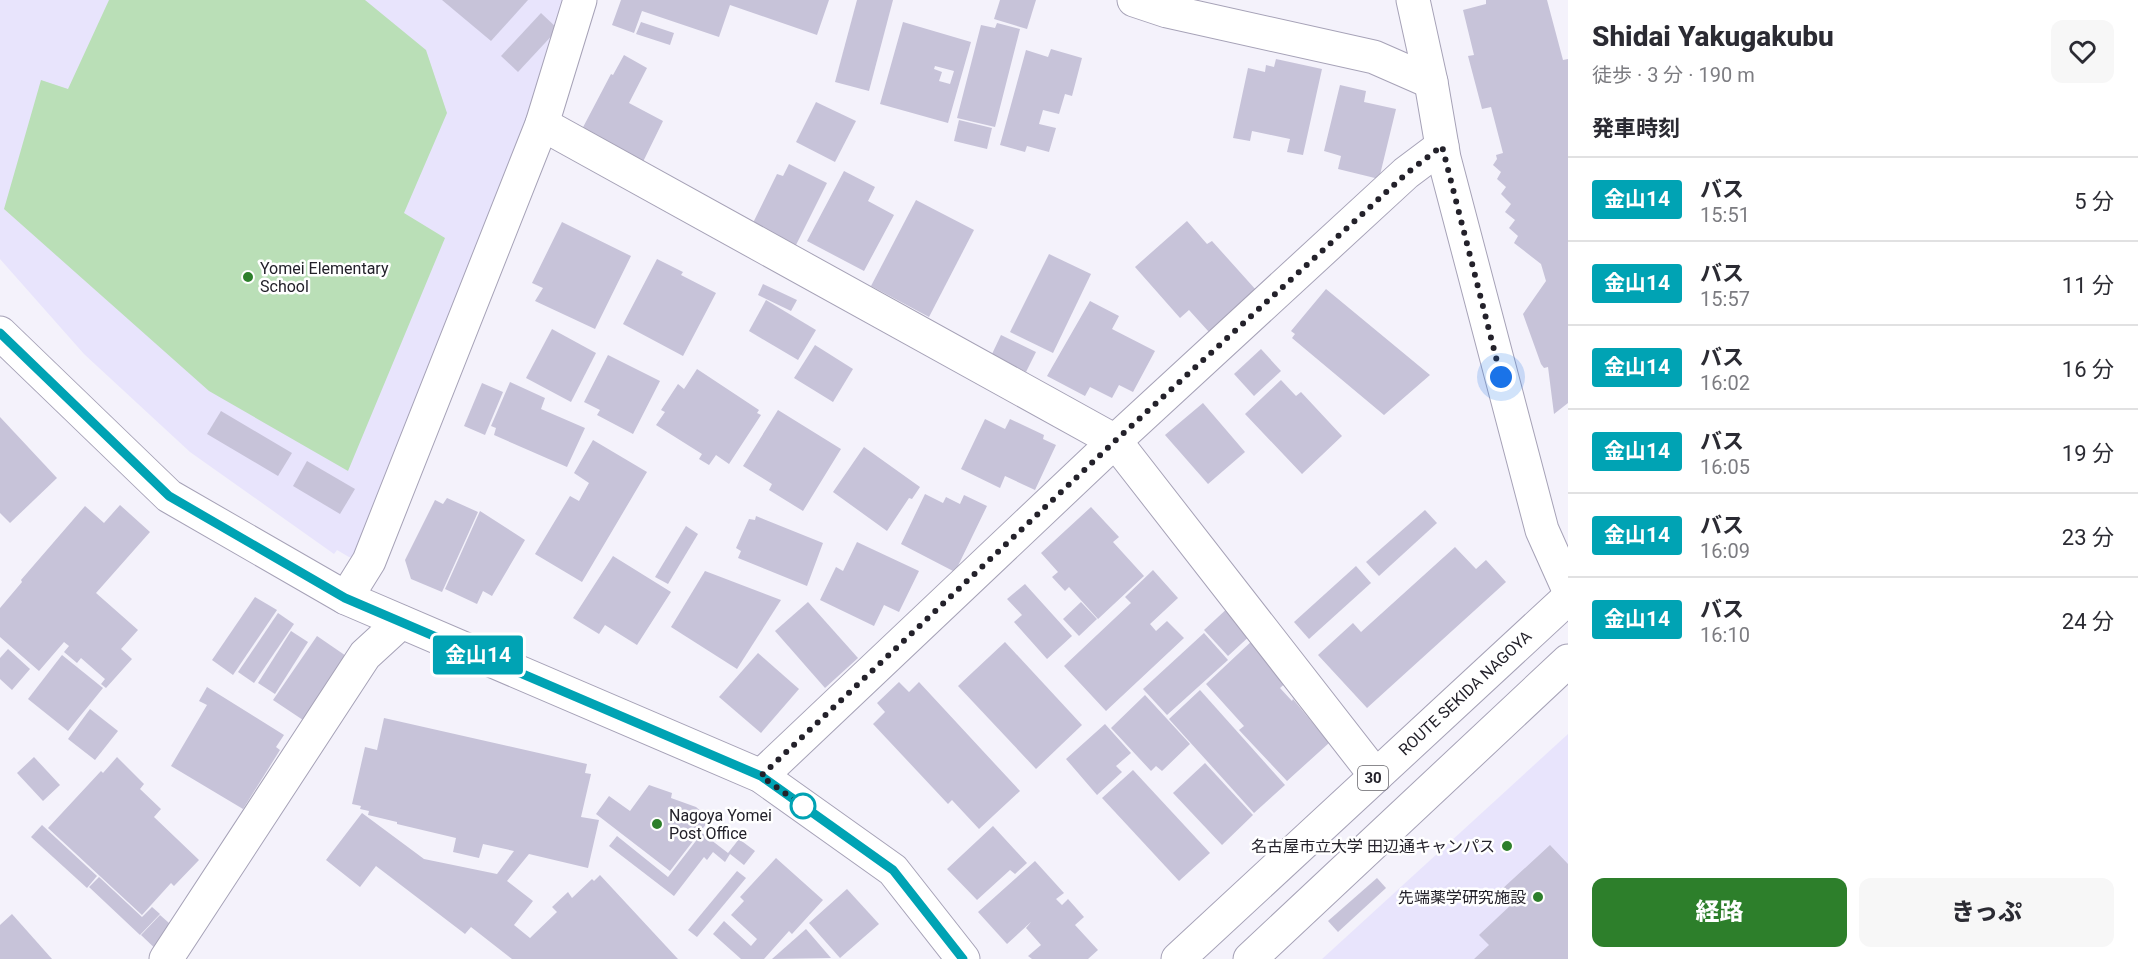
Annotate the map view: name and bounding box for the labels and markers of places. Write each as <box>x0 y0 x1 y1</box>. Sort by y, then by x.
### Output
place label: Yomei Elementary School <box>260 259 389 296</box>
marker: Yomei Elementary School <box>241 270 255 284</box>
unlabelled marker <box>790 793 816 819</box>
place label: Nagoya Yomei Post Office <box>669 806 772 843</box>
marker: Nagoya Yomei Post Office <box>650 817 664 831</box>
place label: 名古屋市立大学 田辺通キャンパス <box>1251 837 1495 856</box>
marker: 名古屋市立大学 田辺通キャンパス <box>1500 839 1514 853</box>
place label: 先端薬学研究施設 <box>1398 888 1526 907</box>
marker: 先端薬学研究施設 <box>1531 890 1545 904</box>

